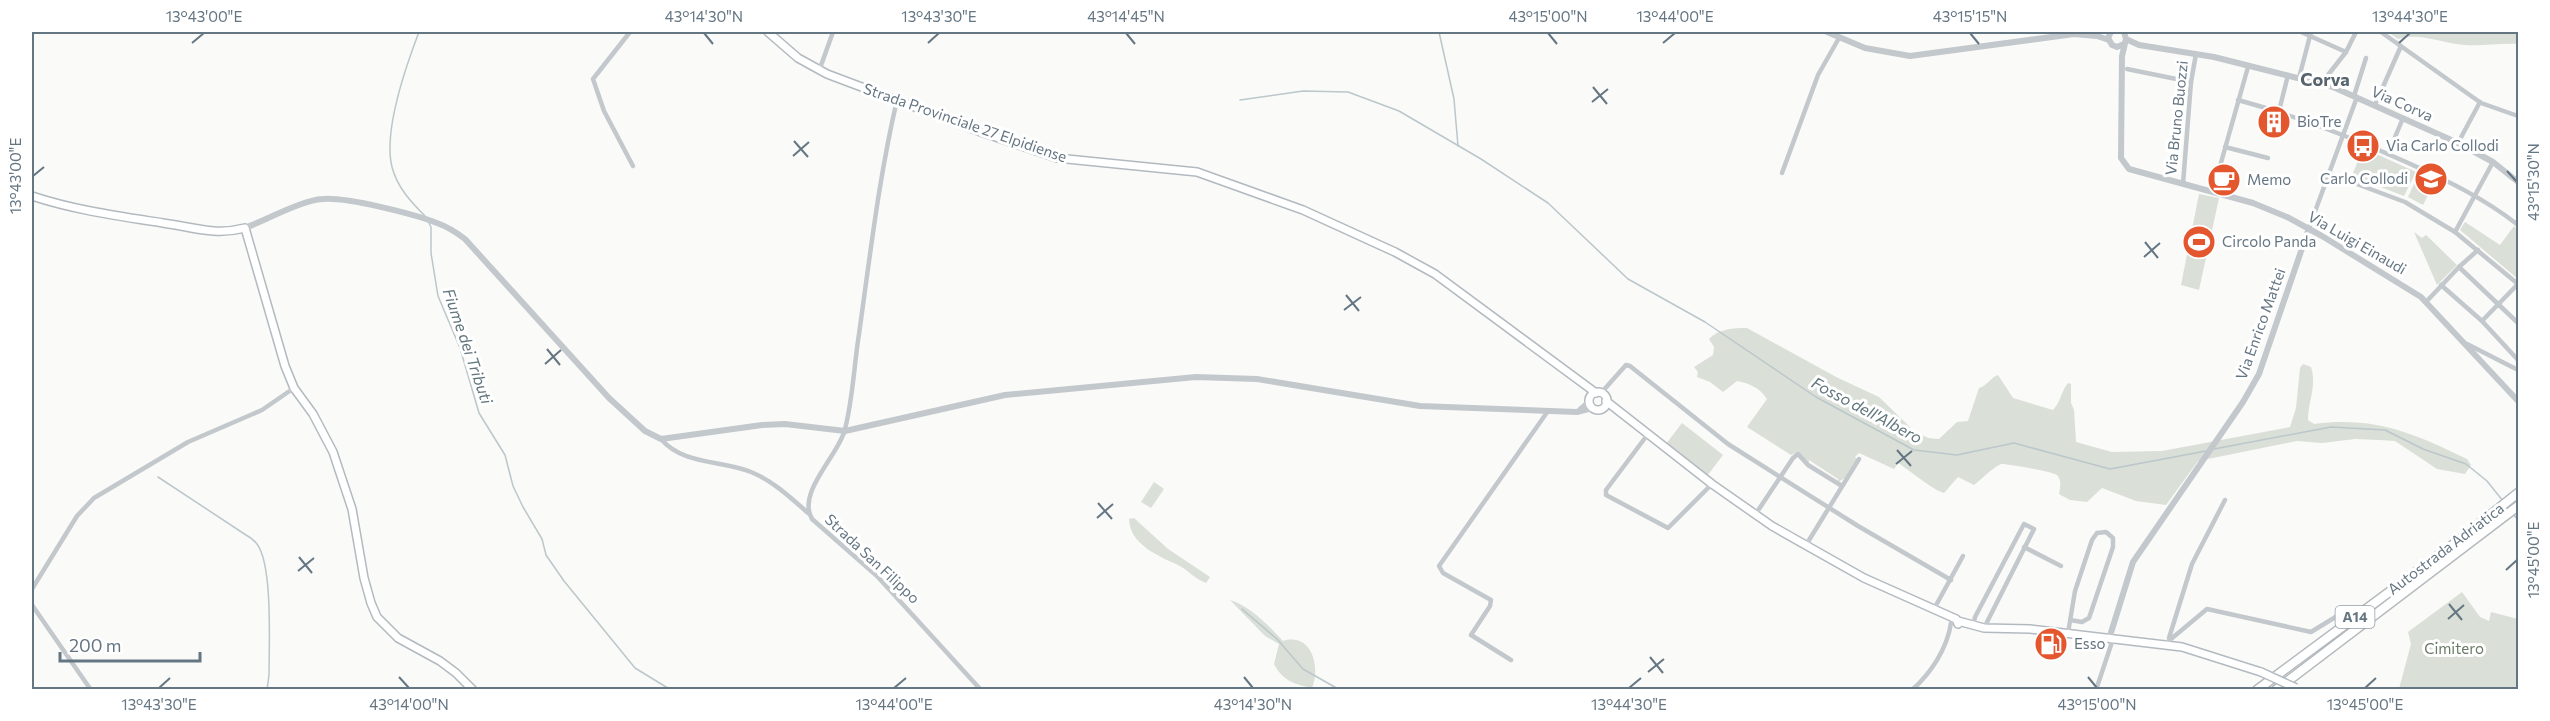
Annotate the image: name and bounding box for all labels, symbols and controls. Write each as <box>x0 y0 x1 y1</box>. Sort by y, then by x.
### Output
text: 13°43'00"E <box>166 7 242 25</box>
text: 43°14'30"N <box>665 7 743 25</box>
text: 13°43'30"E <box>901 7 977 25</box>
text: 43°14'45"N <box>1087 7 1165 25</box>
text: 43°15'00"N <box>1508 7 1588 25</box>
text: 13°44'00"E <box>1636 7 1714 25</box>
text: 43°15'15"N <box>1933 7 2007 25</box>
text: 13°44'30"E <box>2372 7 2448 25</box>
street label: Via Bruno Buozzi <box>2161 60 2191 176</box>
district label: Corva <box>2300 68 2350 90</box>
street label: Strada Provinciale 27 Elpidiense <box>861 79 1069 165</box>
street label: Via Corva <box>2369 82 2436 125</box>
building icon: BioTre <box>2256 104 2292 140</box>
place label: BioTre <box>2297 112 2342 130</box>
bus stop icon: Via Carlo Collodi <box>2345 128 2381 164</box>
place label: Via Carlo Collodi <box>2386 136 2499 154</box>
text: 13°43'00"E <box>6 138 24 214</box>
text: 43°15'30"N <box>2524 143 2542 221</box>
school or university icon: Carlo Collodi <box>2413 161 2449 197</box>
cafe icon: Memo <box>2206 162 2242 198</box>
place label: Carlo Collodi <box>2320 169 2408 187</box>
place label: Memo <box>2247 170 2291 188</box>
street label: Via Luigi Einaudi <box>2305 207 2410 278</box>
sports icon: Circolo Panda <box>2181 224 2217 260</box>
place label: Circolo Panda <box>2222 232 2316 250</box>
street label: Via Enrico Mattei <box>2232 265 2289 382</box>
water label: Fiume dei Tributi <box>440 286 497 407</box>
water label: Fosso dell'Albero <box>1809 372 1926 447</box>
street label: Autostrada Adriatica <box>2384 499 2507 598</box>
street label: Strada San Filippo <box>822 510 924 607</box>
text: 13°45'00"E <box>2524 522 2542 598</box>
road number: A14 <box>2336 606 2374 628</box>
scale bar <box>60 625 200 663</box>
fuel station icon: Esso <box>2033 626 2069 662</box>
text: 200 m <box>69 634 122 656</box>
place label: Esso <box>2074 634 2105 652</box>
park label: Cimitero <box>2424 639 2484 657</box>
text: 13°43'30"E <box>121 695 197 713</box>
text: 43°14'00"N <box>369 695 449 713</box>
text: 13°44'00"E <box>855 695 933 713</box>
text: 43°14'30"N <box>1214 695 1292 713</box>
text: 13°44'30"E <box>1591 695 1667 713</box>
text: 43°15'00"N <box>2057 695 2137 713</box>
text: 13°45'00"E <box>2327 695 2403 713</box>

